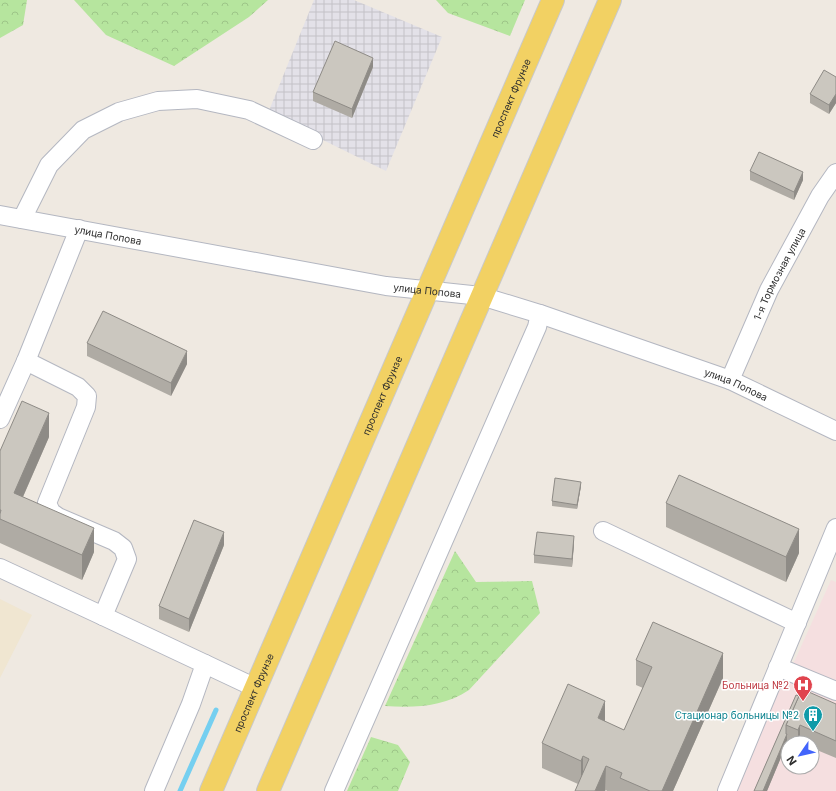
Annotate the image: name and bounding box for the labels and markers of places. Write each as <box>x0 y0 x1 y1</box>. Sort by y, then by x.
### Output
hospital icon: Больница №2 <box>792 674 814 702</box>
place label: Больница №2 <box>722 679 789 691</box>
building icon: Стационар больницы №2 <box>802 704 824 732</box>
place label: Стационар больницы №2 <box>675 709 799 721</box>

